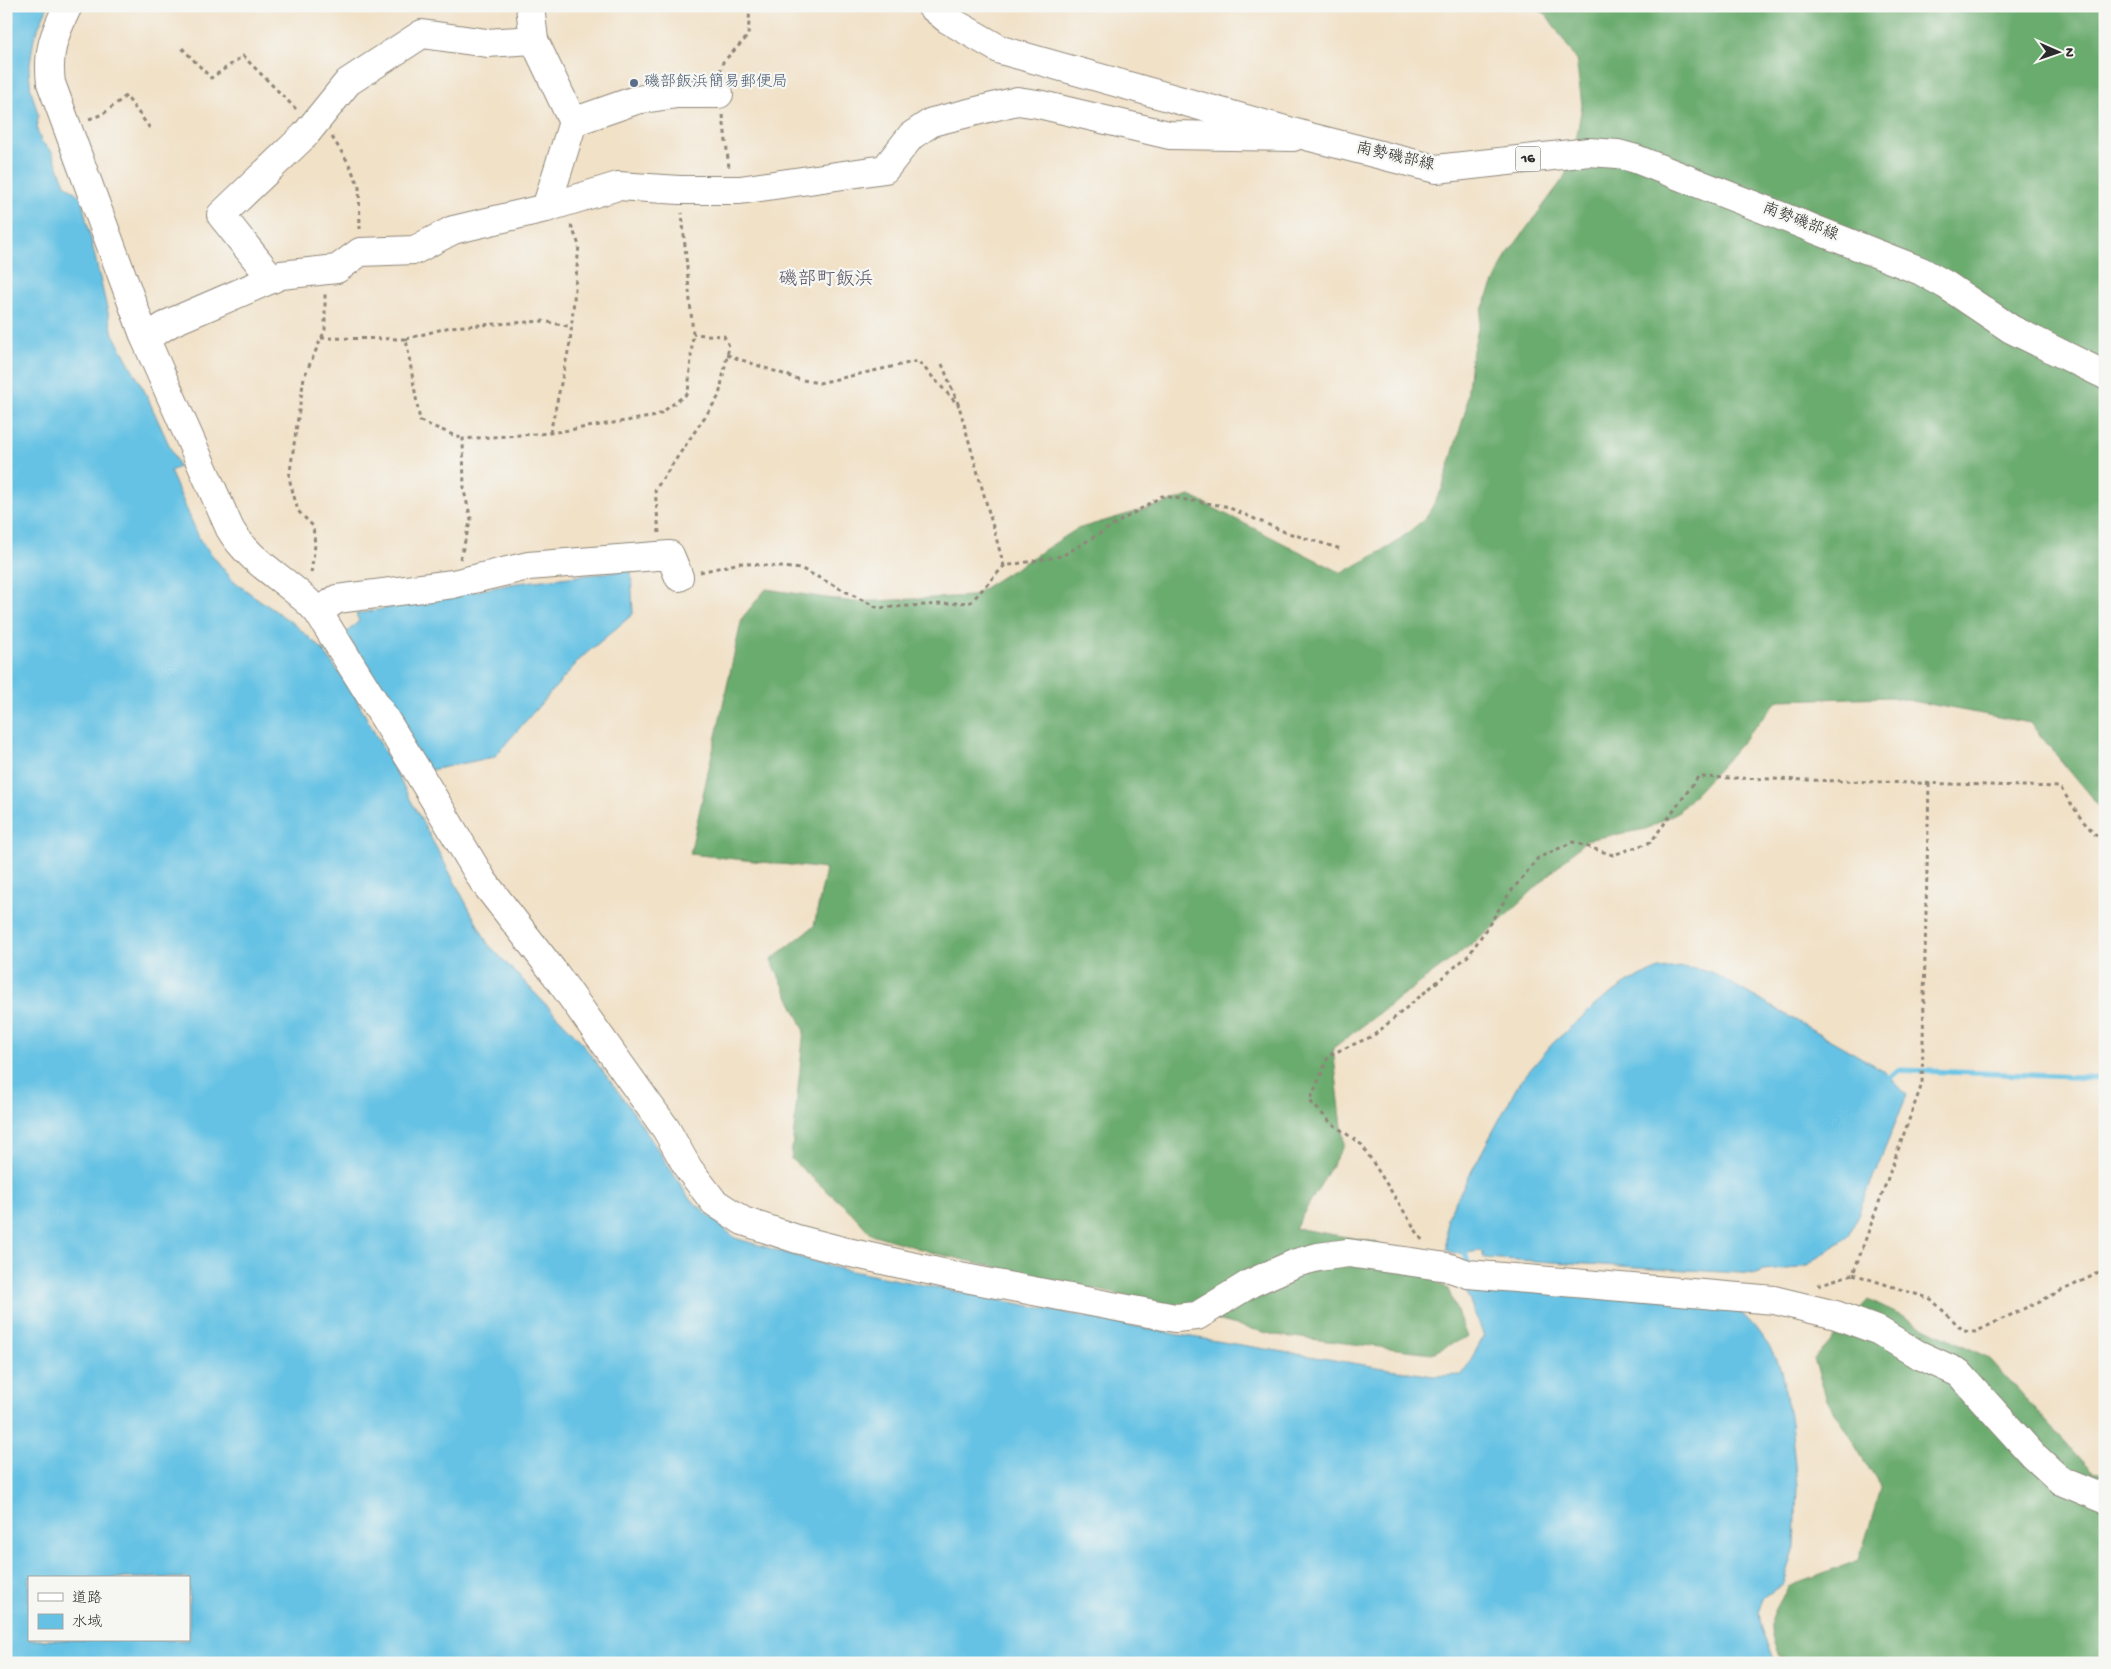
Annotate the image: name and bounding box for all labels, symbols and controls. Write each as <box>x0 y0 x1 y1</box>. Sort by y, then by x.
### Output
north arrow <box>2034 28 2084 78</box>
text: N <box>2060 48 2077 57</box>
place label: 磯部飯浜簡易郵便局 <box>644 72 788 93</box>
marker: 磯部飯浜簡易郵便局 <box>628 77 640 89</box>
street label: 南勢磯部線 <box>1354 138 1437 176</box>
road number: 16 <box>1516 146 1540 172</box>
street label: 南勢磯部線 <box>1759 198 1841 246</box>
district label: 磯部町飯浜 <box>778 268 874 292</box>
legend <box>28 1576 190 1642</box>
text: 道路 <box>72 1590 102 1608</box>
text: 水域 <box>72 1613 102 1632</box>

